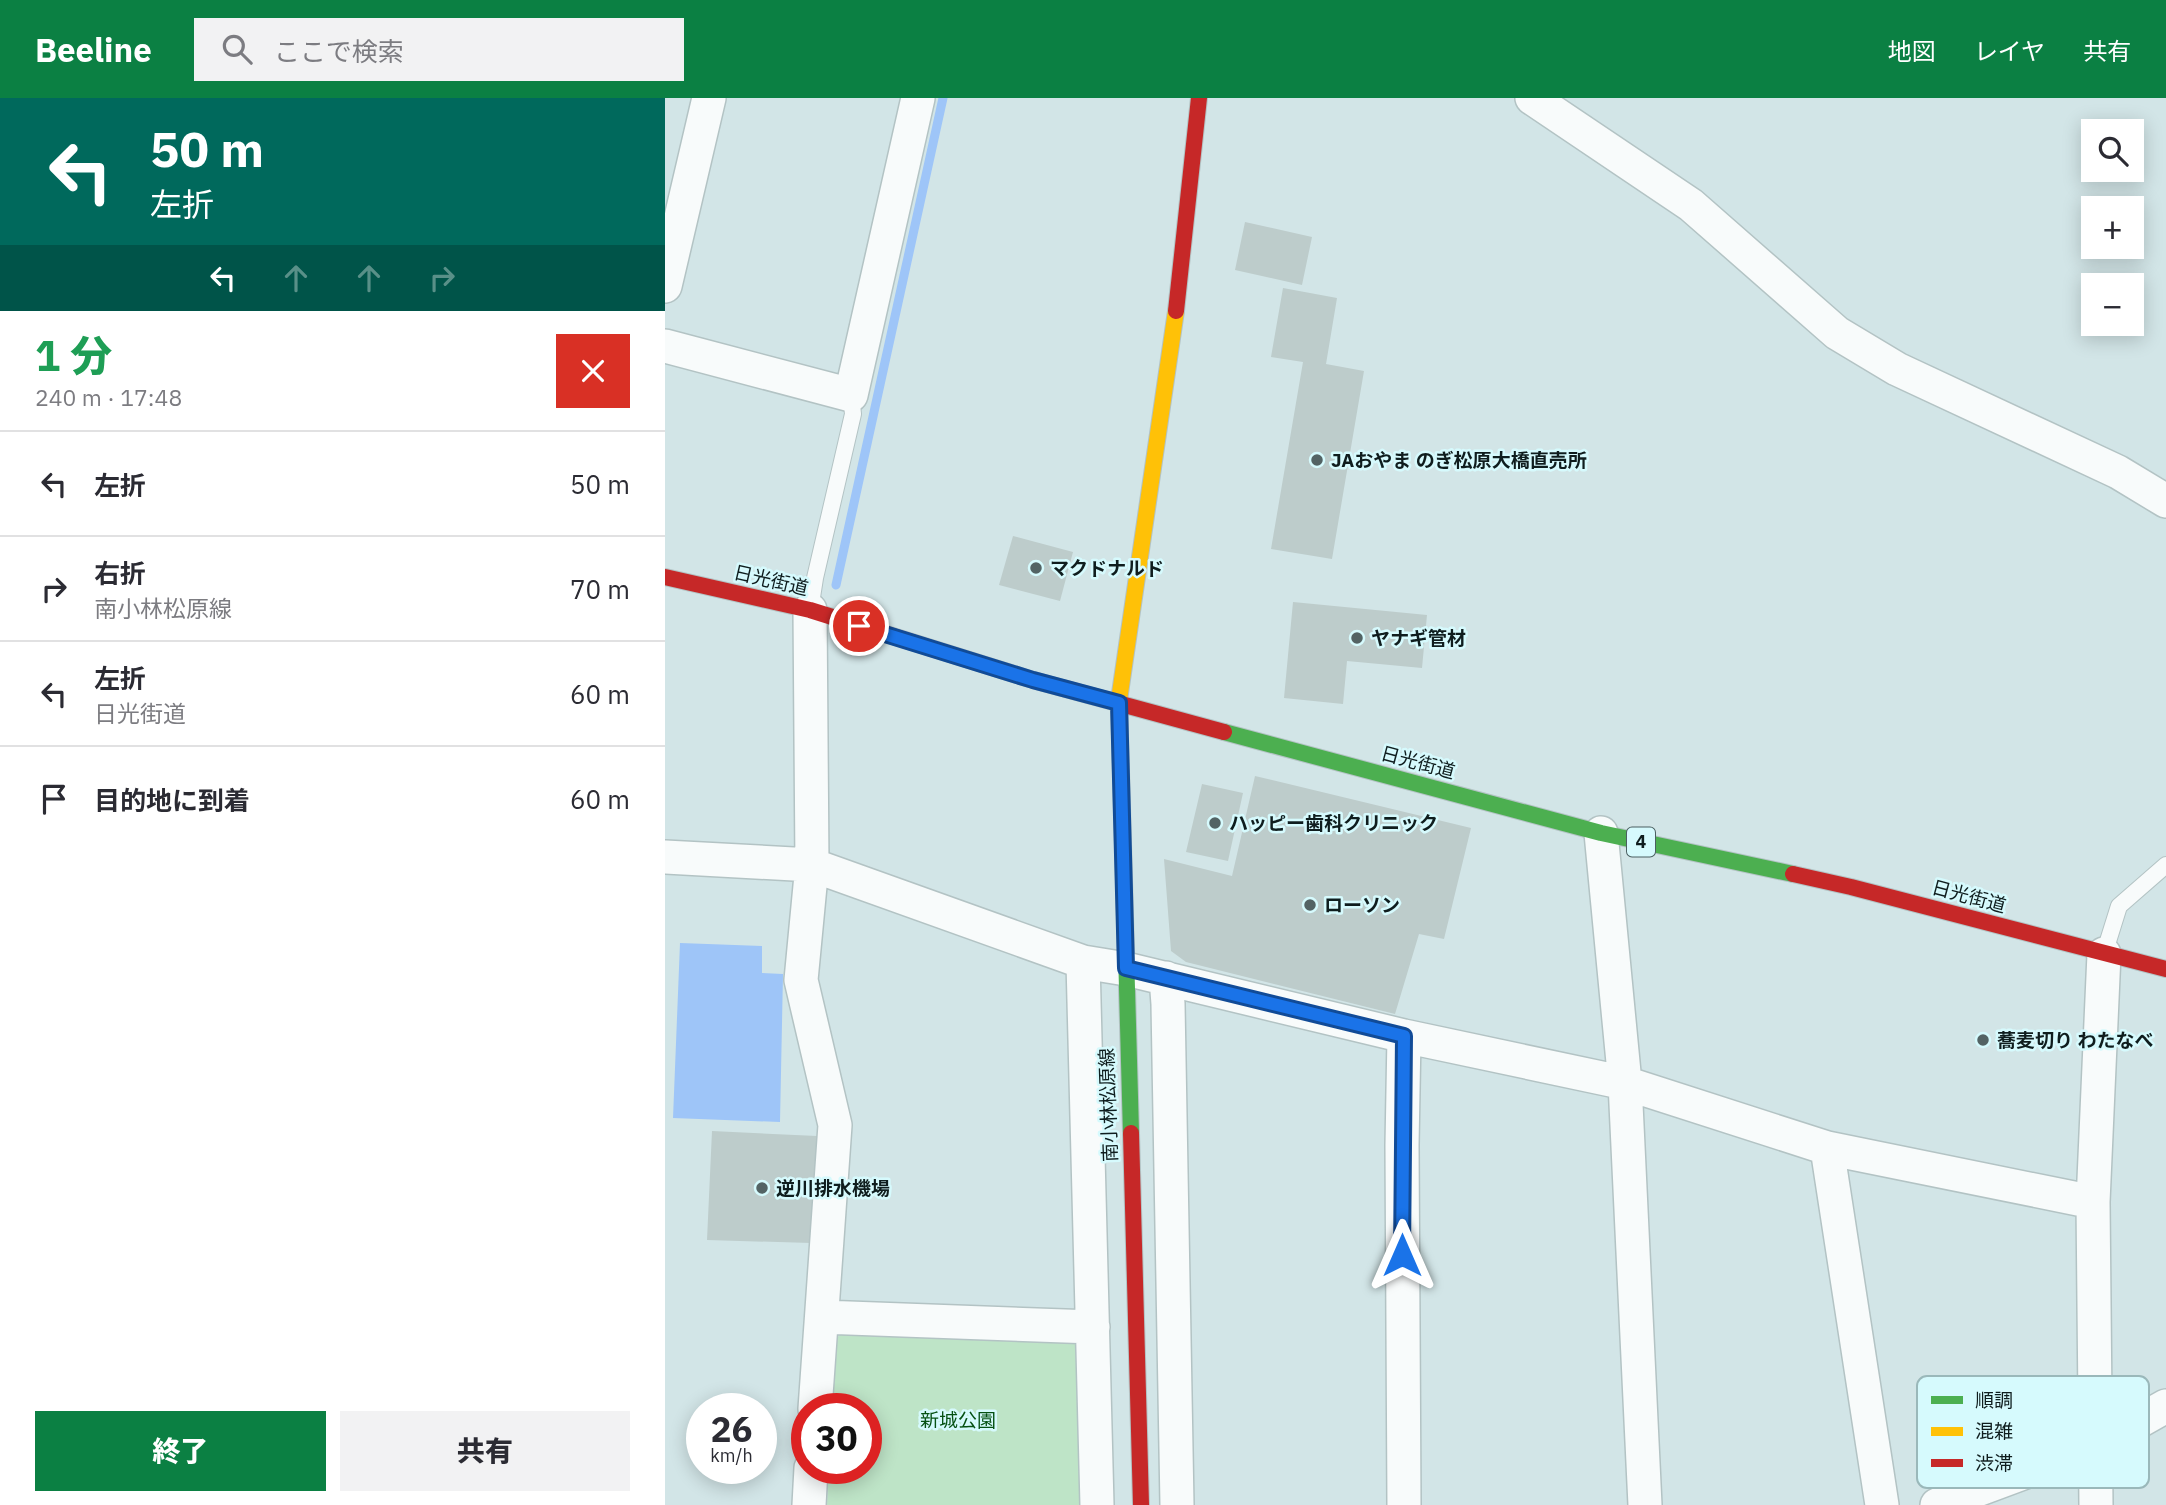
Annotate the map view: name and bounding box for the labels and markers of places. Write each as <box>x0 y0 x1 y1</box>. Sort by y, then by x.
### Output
place label: JAおやま のぎ松原大橋直売所 <box>1331 448 1587 472</box>
marker: JAおやま のぎ松原大橋直売所 <box>1309 452 1325 468</box>
place label: マクドナルド <box>1050 556 1164 580</box>
marker: マクドナルド <box>1028 560 1044 576</box>
pin <box>829 596 889 656</box>
place label: ヤナギ管材 <box>1371 626 1466 650</box>
marker: ヤナギ管材 <box>1349 630 1365 646</box>
place label: ハッピー歯科クリニック <box>1229 811 1438 835</box>
marker: ハッピー歯科クリニック <box>1207 815 1223 831</box>
place label: ローソン <box>1324 893 1400 917</box>
marker: ローソン <box>1302 897 1318 913</box>
place label: 蕎麦切り わたなべ <box>1997 1028 2154 1052</box>
marker: 蕎麦切り わたなべ <box>1975 1032 1991 1048</box>
place label: 逆川排水機場 <box>776 1176 890 1200</box>
marker: 逆川排水機場 <box>754 1180 770 1196</box>

